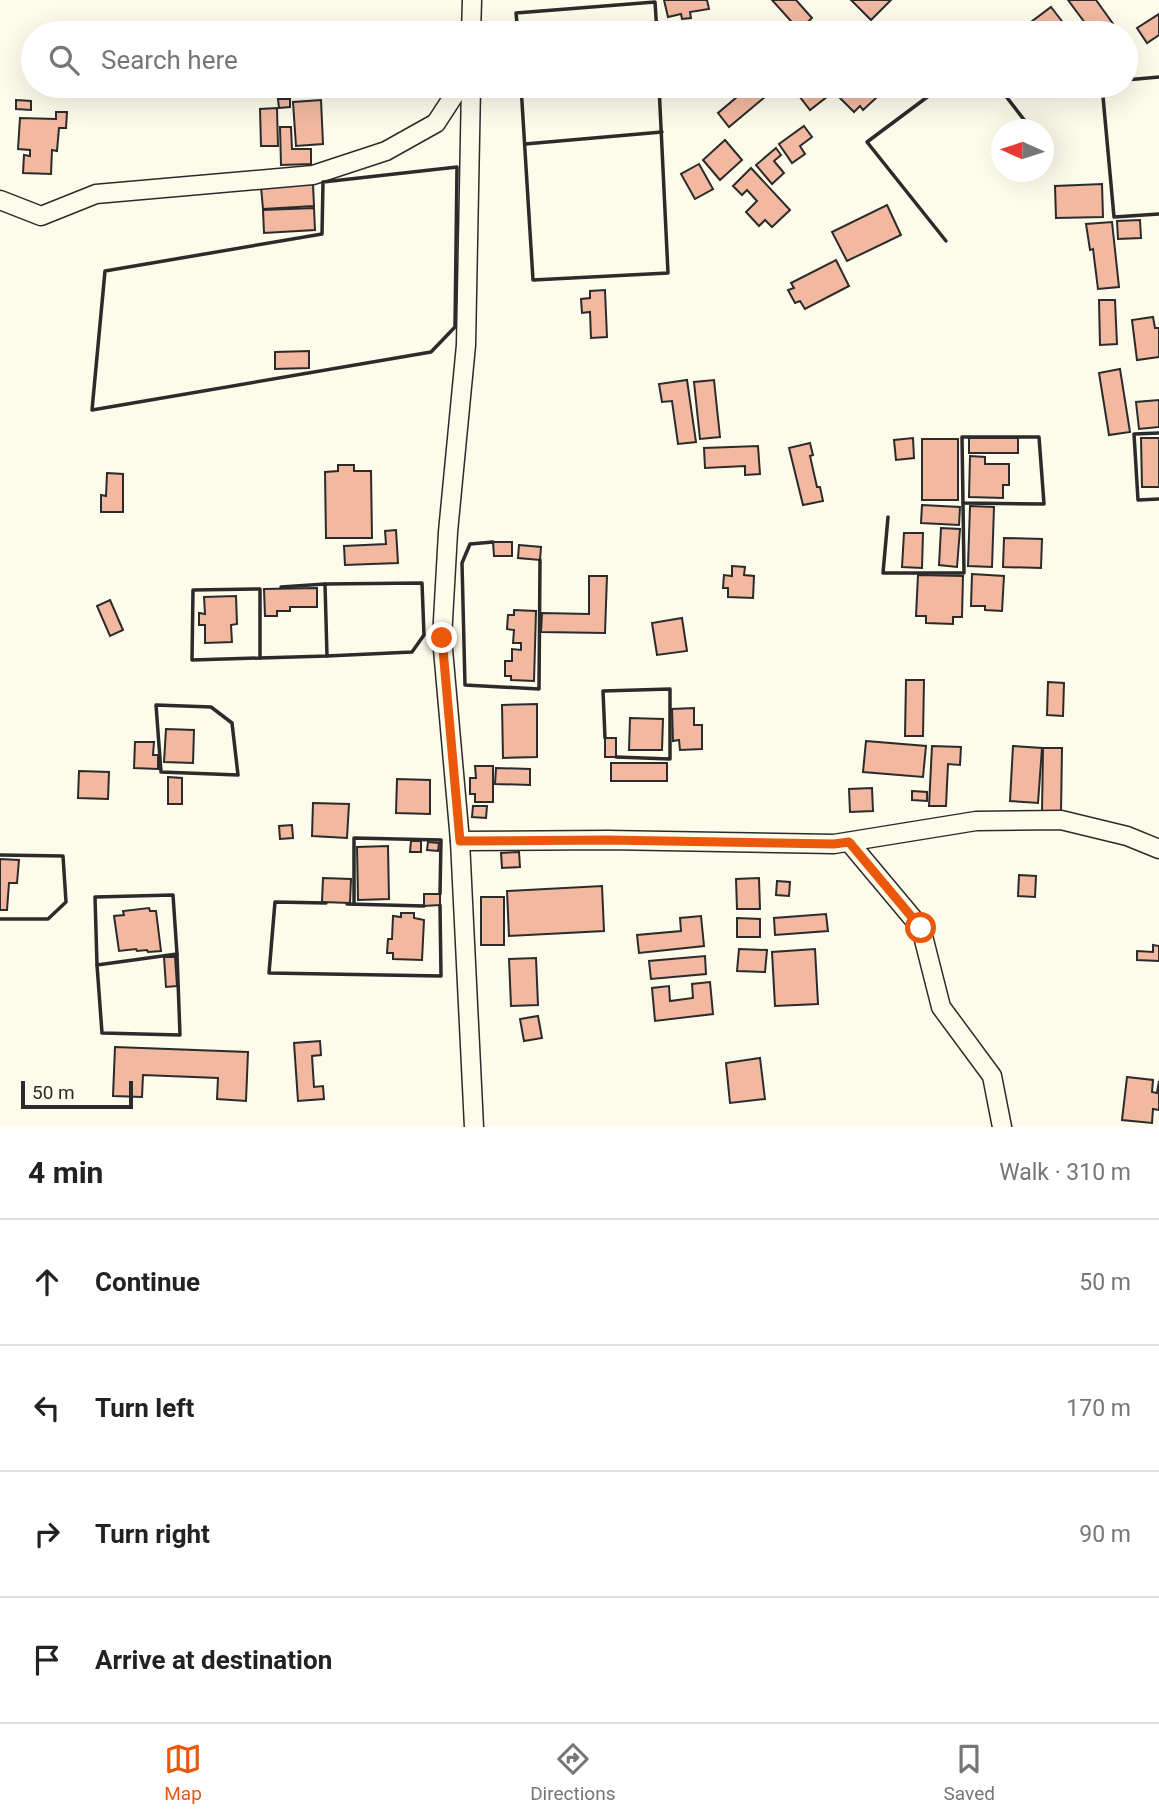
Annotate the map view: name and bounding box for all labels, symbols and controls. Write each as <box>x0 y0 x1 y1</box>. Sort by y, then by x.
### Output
search box <box>21 21 1138 98</box>
icon: search <box>45 41 83 79</box>
text: Search here <box>101 45 238 75</box>
north arrow <box>991 119 1054 182</box>
route end <box>426 622 457 653</box>
route start <box>905 912 936 943</box>
scale bar <box>21 1078 133 1110</box>
text: 50 m <box>32 1081 75 1104</box>
text: 4 min <box>28 1155 103 1190</box>
text: Walk · 310 m <box>999 1159 1131 1186</box>
icon: ahead <box>28 1263 66 1301</box>
text: Continue <box>95 1267 200 1297</box>
text: 50 m <box>1079 1269 1131 1296</box>
icon: left <box>28 1389 66 1427</box>
text: Turn left <box>95 1393 194 1423</box>
text: 170 m <box>1066 1395 1131 1422</box>
icon: right <box>28 1515 66 1553</box>
text: Turn right <box>95 1519 210 1549</box>
text: 90 m <box>1079 1521 1131 1548</box>
icon: arrive <box>28 1641 66 1679</box>
text: Arrive at destination <box>95 1645 332 1675</box>
tab: Map <box>164 1740 202 1805</box>
tab: Directions <box>530 1740 615 1805</box>
tab: Saved <box>944 1740 995 1805</box>

